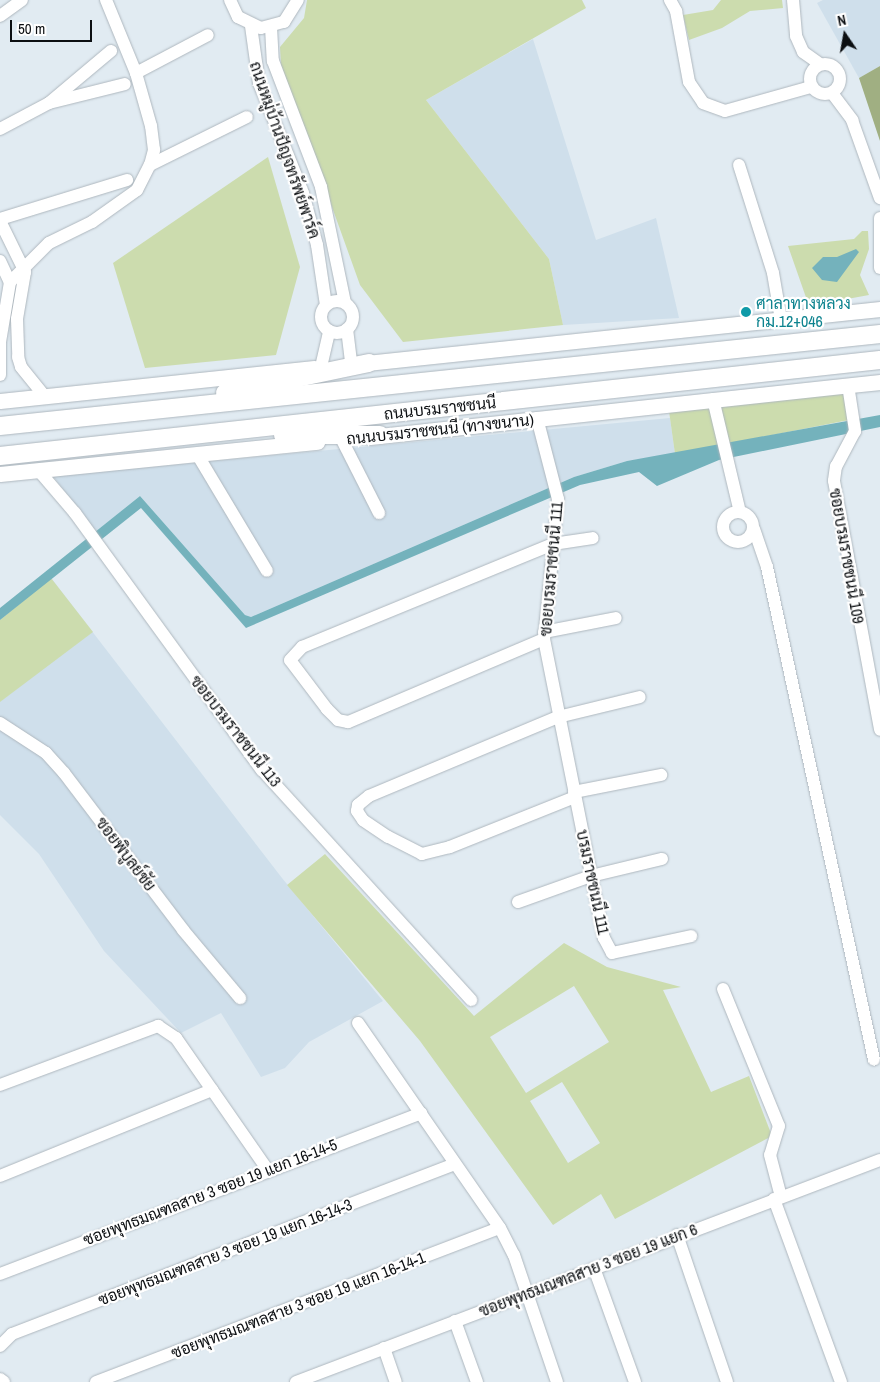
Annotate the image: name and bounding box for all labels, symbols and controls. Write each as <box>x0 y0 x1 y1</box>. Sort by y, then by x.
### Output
scale bar <box>12 10 95 42</box>
north arrow <box>820 10 870 60</box>
text: N <box>836 11 848 30</box>
text: 50 m <box>18 18 45 39</box>
street label: ถนนหมู่บ้านปัญจทรัพย์พาร์ค <box>246 59 324 241</box>
place label: ศาลาทางหลวง กม.12+046 <box>756 293 851 331</box>
marker: ศาลาทางหลวง กม.12+046 <box>740 306 752 318</box>
street label: ถนนบรมราชชนนี <box>383 393 497 423</box>
street label: ถนนบรมราชชนนี (ทางขนาน) <box>345 410 535 448</box>
street label: ซอยบรมราชชนนี 109 <box>826 487 868 625</box>
street label: ซอยบรมราชชนนี 111 <box>536 501 566 637</box>
street label: ซอยบรมราชชนนี 113 <box>187 671 285 791</box>
street label: ซอยพิบูลย์ชัย <box>92 813 160 895</box>
street label: บรมราชชนนี 111 <box>573 828 613 936</box>
street label: ซอยพุทธมณฑลสาย 3 ซอย 19 แยก 16-14-5 <box>80 1135 340 1249</box>
street label: ซอยพุทธมณฑลสาย 3 ซอย 19 แยก 16-14-3 <box>95 1195 355 1309</box>
street label: ซอยพุทธมณฑลสาย 3 ซอย 19 แยก 6 <box>476 1219 700 1321</box>
street label: ซอยพุทธมณฑลสาย 3 ซอย 19 แยก 16-14-1 <box>168 1248 428 1362</box>

